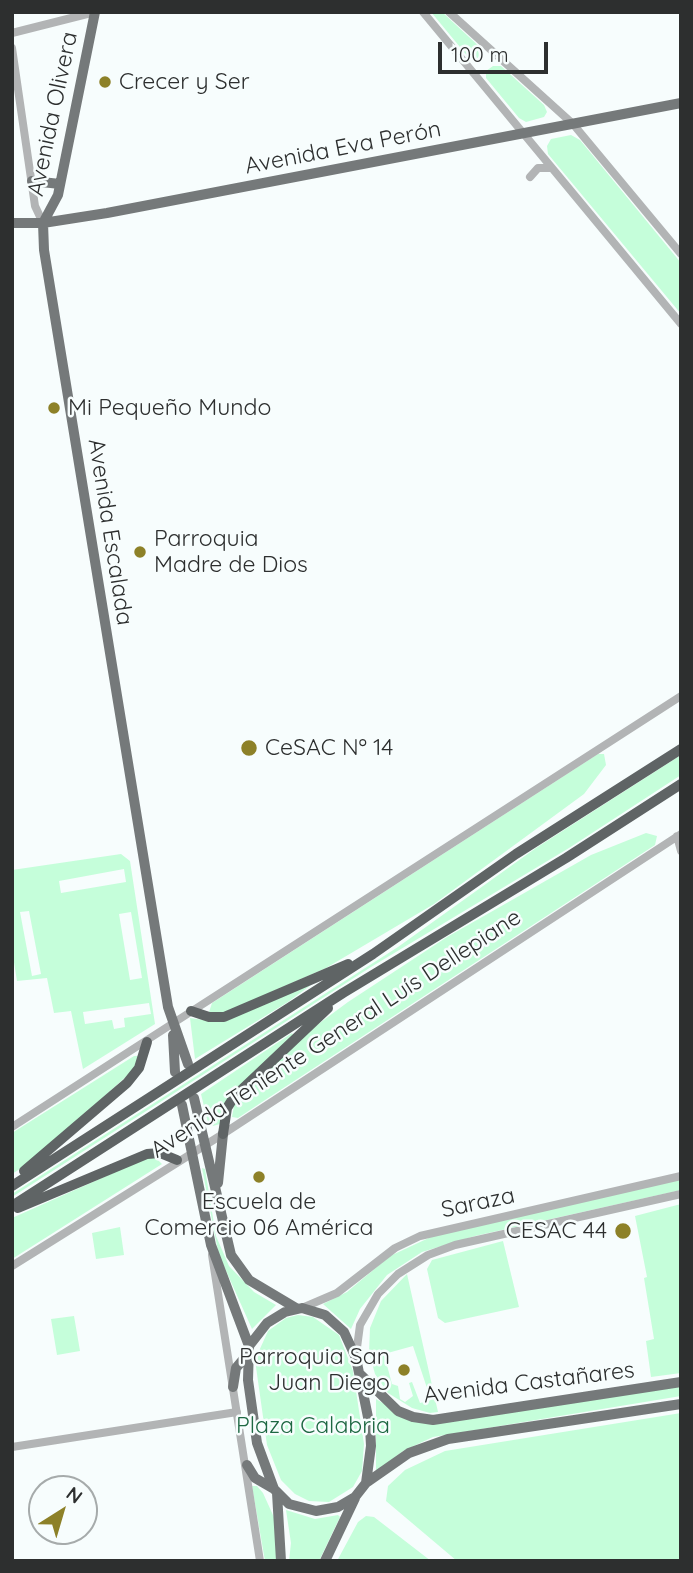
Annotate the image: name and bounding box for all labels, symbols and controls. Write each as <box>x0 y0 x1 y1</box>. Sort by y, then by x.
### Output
scale bar <box>441 28 551 72</box>
street label: Avenida Olivera <box>22 29 84 199</box>
text: 100 m <box>451 41 509 67</box>
place label: Crecer y Ser <box>119 68 250 96</box>
marker: Crecer y Ser <box>97 74 113 90</box>
street label: Avenida Eva Perón <box>243 115 443 181</box>
place label: Mi Pequeño Mundo <box>68 394 271 422</box>
marker: Mi Pequeño Mundo <box>46 400 62 416</box>
street label: Avenida Escalada <box>82 437 138 627</box>
place label: Parroquia Madre de Dios <box>154 525 308 579</box>
marker: Parroquia Madre de Dios <box>132 544 148 560</box>
place label: CeSAC Nº 14 <box>265 734 393 762</box>
marker: CeSAC Nº 14 <box>239 738 259 758</box>
street label: Avenida Teniente General Luís Dellepiane <box>146 904 526 1164</box>
marker: Escuela de Comercio 06 América <box>251 1169 267 1185</box>
street label: Saraza <box>439 1182 517 1224</box>
place label: Escuela de Comercio 06 América <box>144 1188 374 1242</box>
place label: CESAC 44 <box>506 1217 607 1245</box>
marker: CESAC 44 <box>613 1221 633 1241</box>
place label: Parroquia San Juan Diego <box>239 1343 390 1397</box>
street label: Avenida Castañares <box>422 1356 636 1410</box>
marker: Parroquia San Juan Diego <box>396 1362 412 1378</box>
park label: Plaza Calabria <box>236 1412 390 1440</box>
north arrow <box>28 1475 98 1545</box>
text: N <box>62 1481 87 1509</box>

